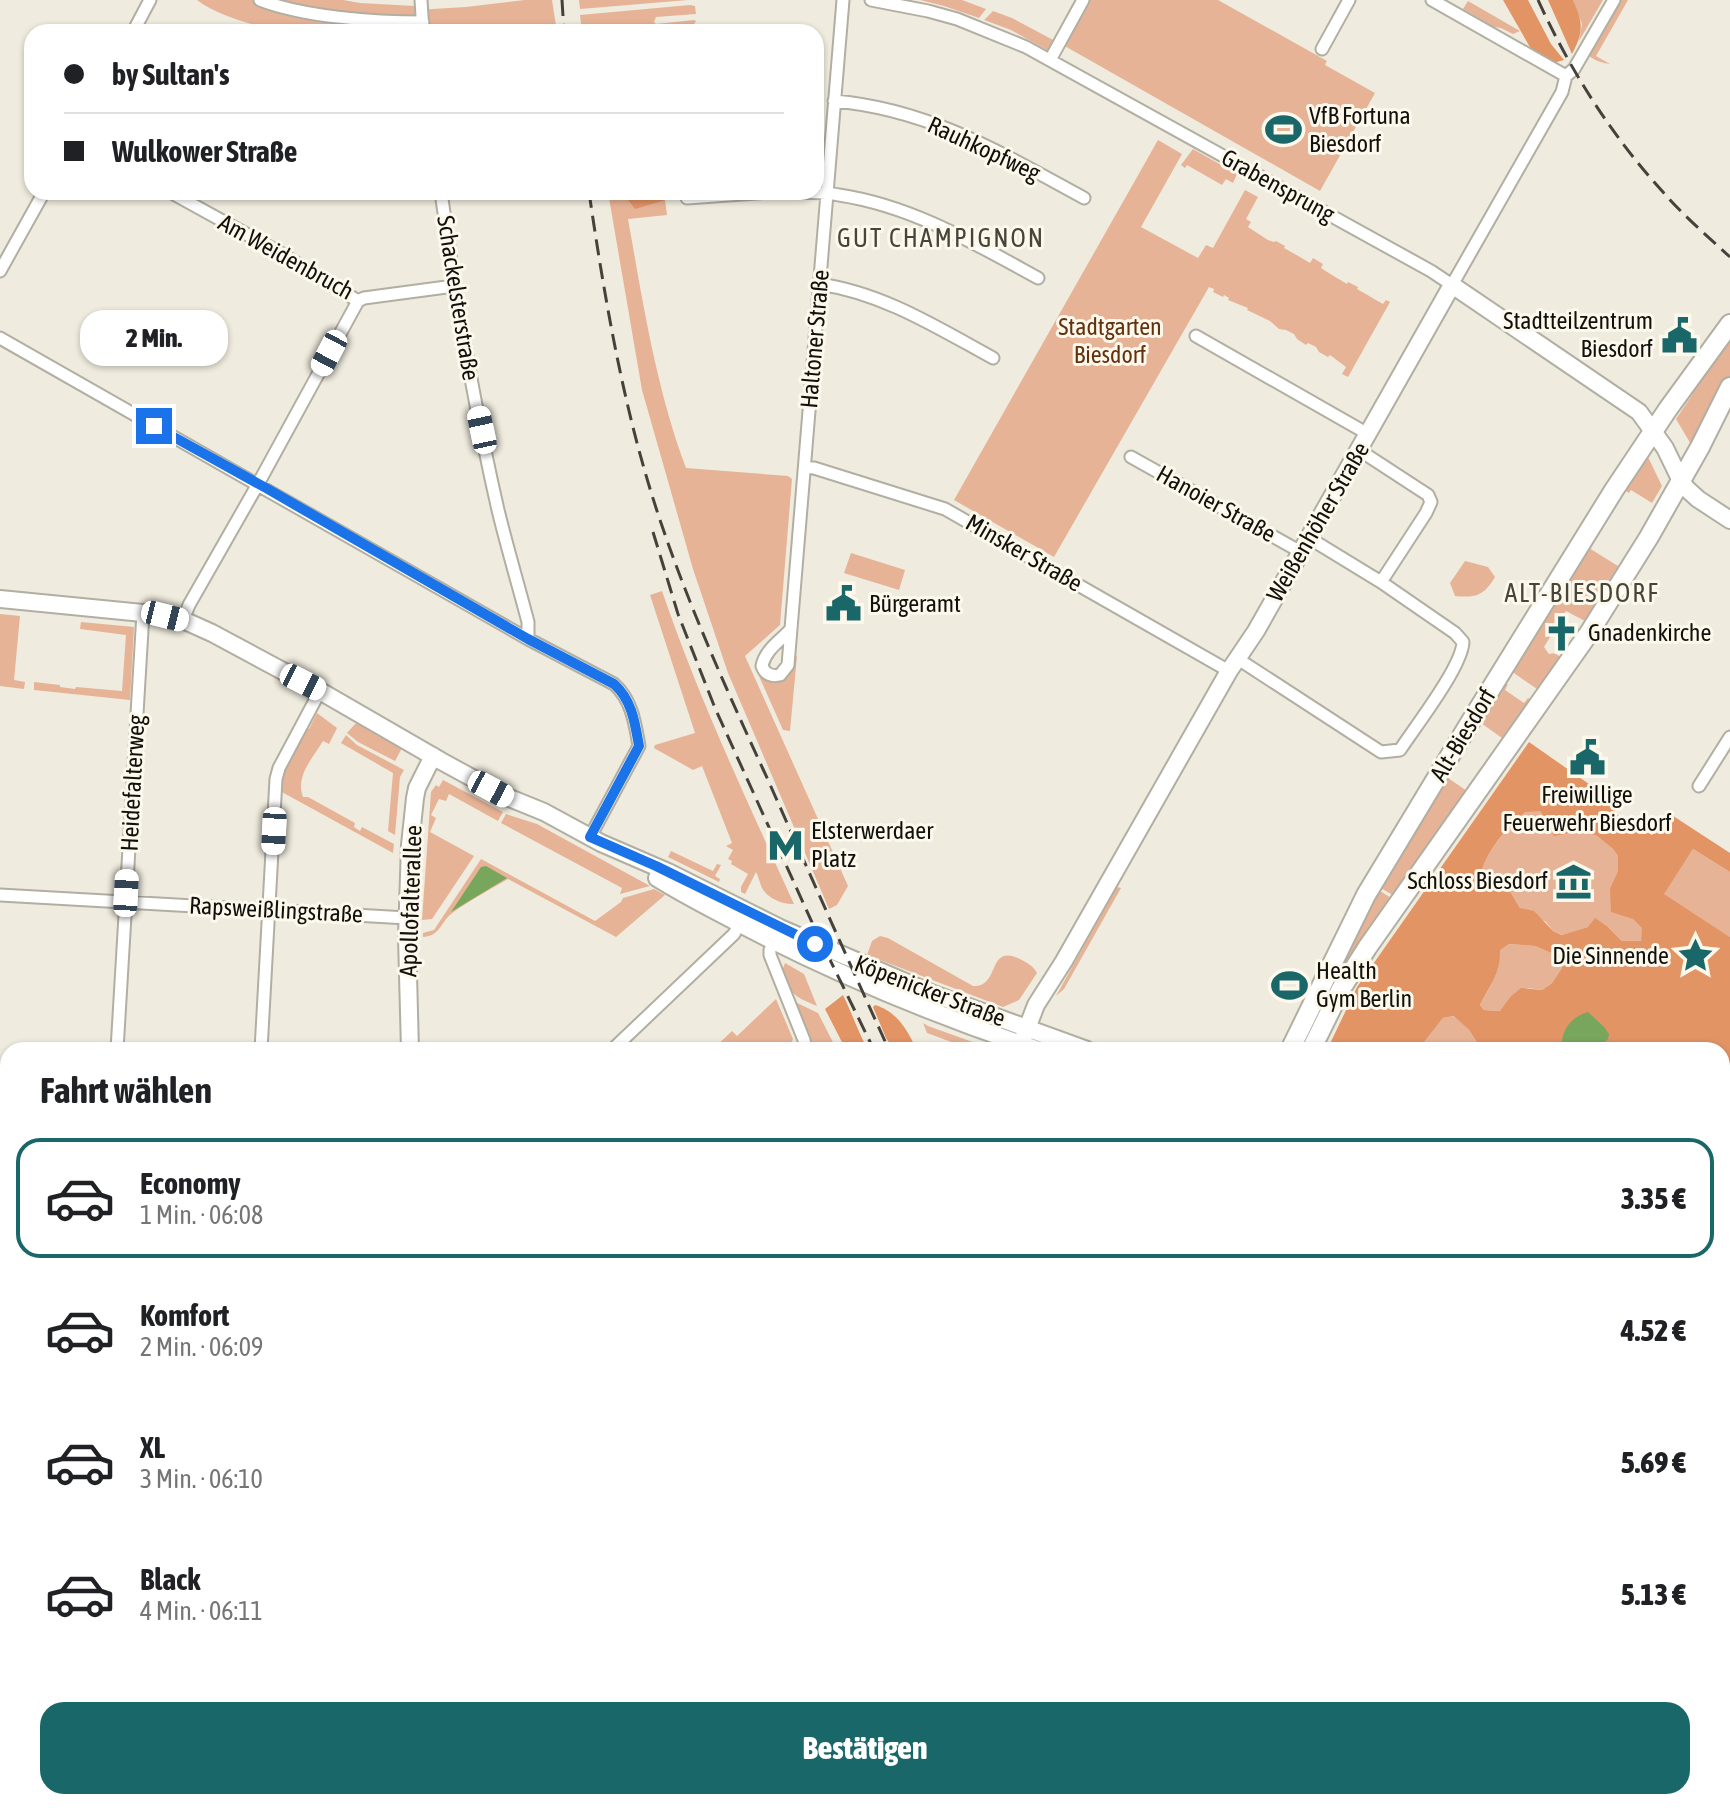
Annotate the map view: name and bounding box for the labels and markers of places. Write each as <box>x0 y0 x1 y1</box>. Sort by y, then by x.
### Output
place label: VfB Fortuna Biesdorf <box>1309 102 1411 157</box>
sports icon: VfB Fortuna Biesdorf <box>1264 111 1302 149</box>
place label: Stadtteilzentrum Biesdorf <box>1503 307 1653 362</box>
public building icon: Stadtteilzentrum Biesdorf <box>1660 316 1698 354</box>
public building icon: Bürgeramt <box>824 585 862 623</box>
place label: Bürgeramt <box>869 590 961 617</box>
church icon: Gnadenkirche <box>1543 614 1581 652</box>
place label: Gnadenkirche <box>1588 619 1711 646</box>
public building icon: Freiwillige Feuerwehr Biesdorf <box>1568 739 1606 777</box>
place label: Freiwillige Feuerwehr Biesdorf <box>1502 781 1672 836</box>
place label: Elsterwerdaer Platz <box>811 817 934 872</box>
metro station icon: Elsterwerdaer Platz <box>766 826 804 864</box>
museum icon: Schloss Biesdorf <box>1555 862 1593 900</box>
place label: Schloss Biesdorf <box>1407 867 1548 894</box>
place icon: Die Sinnende <box>1676 937 1714 975</box>
place label: Die Sinnende <box>1552 942 1669 969</box>
place label: Health Gym Berlin <box>1316 957 1412 1012</box>
sports icon: Health Gym Berlin <box>1271 966 1309 1004</box>

